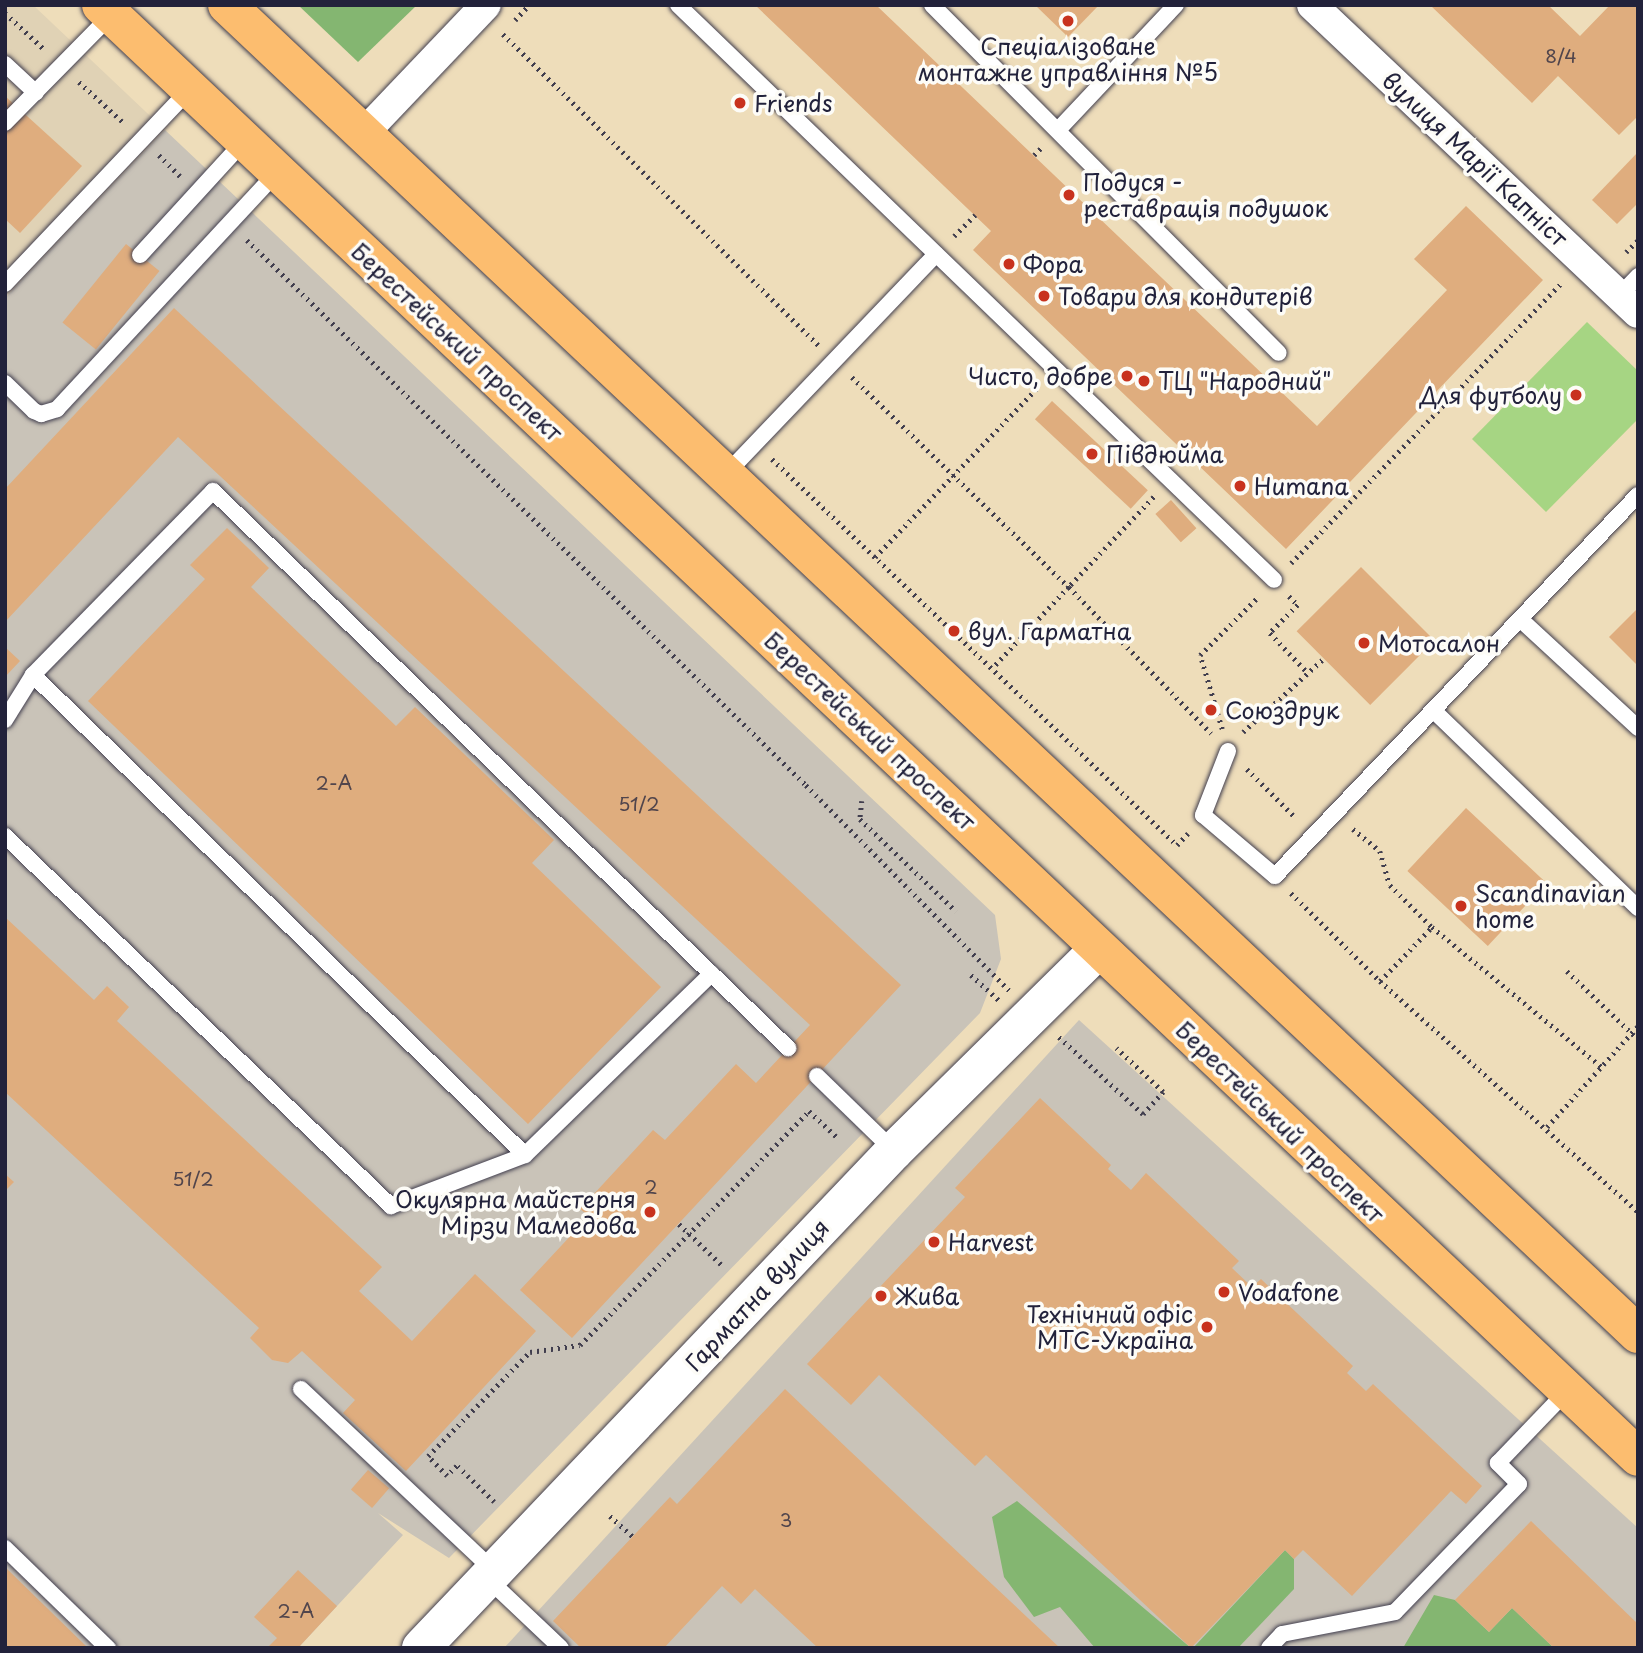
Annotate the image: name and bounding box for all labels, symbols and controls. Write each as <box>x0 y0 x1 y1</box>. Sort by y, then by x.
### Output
marker: Спеціалізоване монтажне управління №5 <box>1060 13 1076 29</box>
place label: Спеціалізоване монтажне управління №5 <box>917 32 1219 86</box>
house number: 8/4 <box>1545 45 1577 67</box>
street label: вулиця Марії Капніст <box>1376 66 1574 252</box>
place label: Friends <box>754 89 832 117</box>
marker: Friends <box>732 95 748 111</box>
place label: Подуся - реставрація подушок <box>1083 168 1328 222</box>
marker: Подуся - реставрація подушок <box>1061 187 1077 203</box>
street label: Берестейський проспект <box>346 237 568 447</box>
place label: Фора <box>1023 250 1083 278</box>
marker: Фора <box>1001 256 1017 272</box>
place label: Товари для кондитерів <box>1058 282 1314 310</box>
marker: Товари для кондитерів <box>1036 288 1052 304</box>
place label: Чисто, добре <box>968 362 1113 390</box>
place label: ТЦ "Народний" <box>1158 367 1332 395</box>
marker: Чисто, добре <box>1119 368 1135 384</box>
marker: ТЦ "Народний" <box>1136 373 1152 389</box>
place label: Для футболу <box>1419 381 1562 409</box>
marker: Для футболу <box>1568 387 1584 403</box>
place label: Півдюйма <box>1106 440 1224 468</box>
marker: Півдюйма <box>1084 446 1100 462</box>
place label: Humana <box>1254 472 1349 500</box>
marker: Humana <box>1232 478 1248 494</box>
place label: вул. Гарматна <box>968 617 1132 645</box>
marker: вул. Гарматна <box>946 623 962 639</box>
street label: Берестейський проспект <box>759 626 981 836</box>
place label: Мотосалон <box>1378 629 1500 657</box>
marker: Мотосалон <box>1356 635 1372 651</box>
place label: Союздрук <box>1225 696 1339 724</box>
marker: Союздрук <box>1203 702 1219 718</box>
house number: 2-А <box>316 772 352 794</box>
house number: 51/2 <box>618 793 660 815</box>
place label: Scandinavian home <box>1475 879 1626 933</box>
marker: Scandinavian home <box>1453 898 1469 914</box>
street label: Берестейський проспект <box>1170 1015 1390 1229</box>
house number: 51/2 <box>172 1168 214 1190</box>
house number: 2 <box>644 1176 658 1198</box>
place label: Окулярна майстерня Мірзи Мамедова <box>395 1185 636 1239</box>
marker: Окулярна майстерня Мірзи Мамедова <box>642 1204 658 1220</box>
street label: Гарматна вулиця <box>679 1213 835 1377</box>
place label: Harvest <box>948 1228 1034 1256</box>
marker: Harvest <box>926 1234 942 1250</box>
place label: Vodafone <box>1238 1278 1340 1306</box>
place label: Жива <box>895 1282 959 1310</box>
marker: Vodafone <box>1216 1284 1232 1300</box>
marker: Жива <box>873 1288 889 1304</box>
place label: Технічний офіс МТС-Україна <box>1026 1300 1193 1354</box>
marker: Технічний офіс МТС-Україна <box>1199 1319 1215 1335</box>
house number: 3 <box>780 1509 792 1531</box>
house number: 2-А <box>278 1600 314 1622</box>

